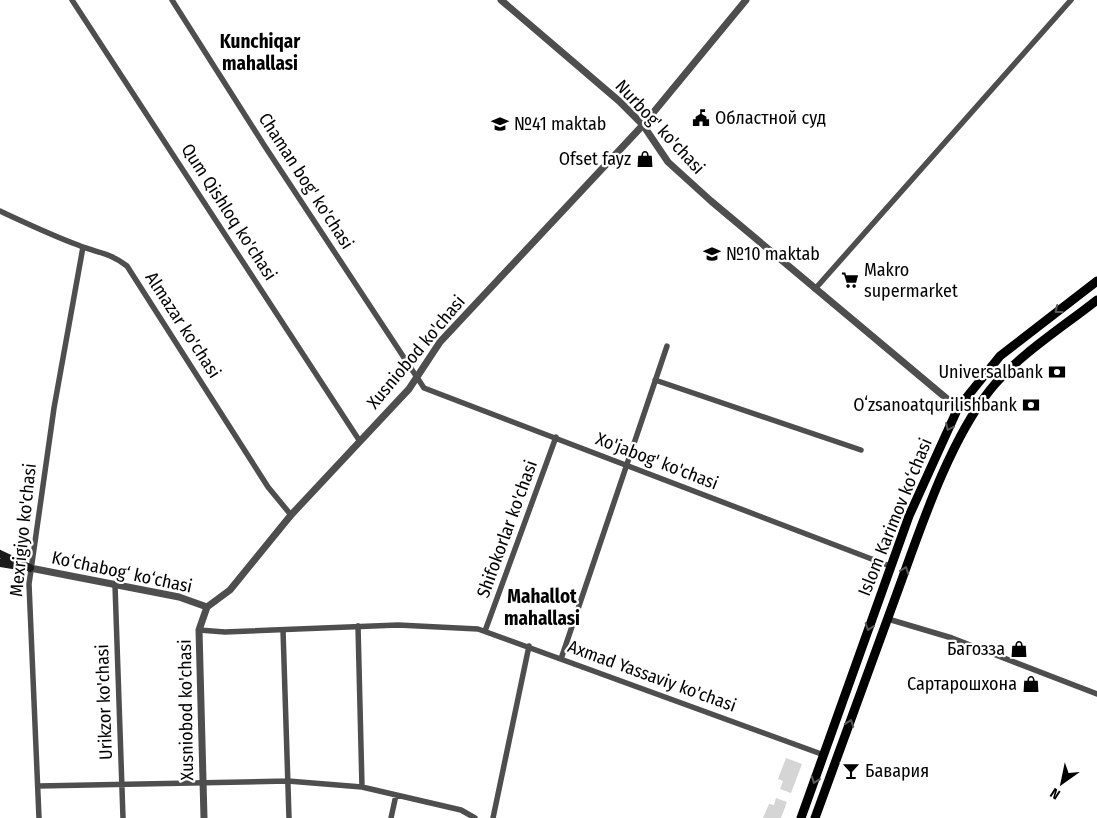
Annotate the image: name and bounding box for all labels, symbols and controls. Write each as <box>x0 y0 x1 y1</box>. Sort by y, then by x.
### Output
district label: Kunchiqar mahallasi <box>220 30 301 75</box>
street label: Nurbog' ko'chasi <box>611 75 709 179</box>
place label: Областной суд <box>715 107 826 129</box>
public building icon: Областной суд <box>691 108 711 128</box>
street label: Chaman bog' ko'chasi <box>254 109 358 253</box>
place label: №41 maktab <box>514 113 606 135</box>
school or university icon: №41 maktab <box>490 114 510 134</box>
street label: Qum Qishloq ko'chasi <box>177 139 281 285</box>
place label: Ofset fayz <box>559 148 631 170</box>
shop icon: Ofset fayz <box>635 149 655 169</box>
place label: №10 maktab <box>726 243 820 265</box>
school or university icon: №10 maktab <box>702 244 722 264</box>
place label: Makro supermarket <box>864 259 958 302</box>
street label: Almazar ko'chasi <box>141 268 225 382</box>
supermarket icon: Makro supermarket <box>840 270 860 290</box>
street label: Xusniobod ko'chasi <box>362 291 470 413</box>
one-way arrow <box>1055 305 1064 314</box>
place label: Universalbank <box>938 361 1044 383</box>
bank icon: Universalbank <box>1047 362 1067 382</box>
place label: Oʻzsanoatqurilishbank <box>853 394 1018 416</box>
bank icon: Oʻzsanoatqurilishbank <box>1021 395 1041 415</box>
one-way arrow <box>944 422 955 431</box>
street label: Xo'jabog' ko'chasi <box>593 428 721 494</box>
street label: Islom Karimov ko‘chasi <box>853 435 937 599</box>
street label: Shifokorlar ko'chasi <box>472 457 542 601</box>
street label: Mexrigiyo ko'chasi <box>5 462 41 598</box>
street label: Ko‘chabog‘ ko‘chasi <box>50 546 194 598</box>
one-way arrow <box>899 566 909 575</box>
district label: Mahallot mahallasi <box>504 585 580 630</box>
one-way arrow <box>865 622 875 631</box>
street label: Axmad Yassaviy ko'chasi <box>565 635 739 717</box>
place label: Багозза <box>947 638 1005 660</box>
street label: Xusniobod ko'chasi <box>174 639 198 781</box>
shop icon: Багозза <box>1009 639 1029 659</box>
street label: Urikzor ko'chasi <box>91 644 117 760</box>
place label: Сартарошхона <box>907 673 1017 695</box>
shop icon: Сартарошхона <box>1021 674 1041 694</box>
one-way arrow <box>844 719 854 728</box>
north arrow <box>1037 758 1087 808</box>
place label: Бавария <box>865 760 929 782</box>
bar icon: Бавария <box>841 761 861 781</box>
one-way arrow <box>811 775 821 784</box>
text: N <box>1047 784 1063 803</box>

